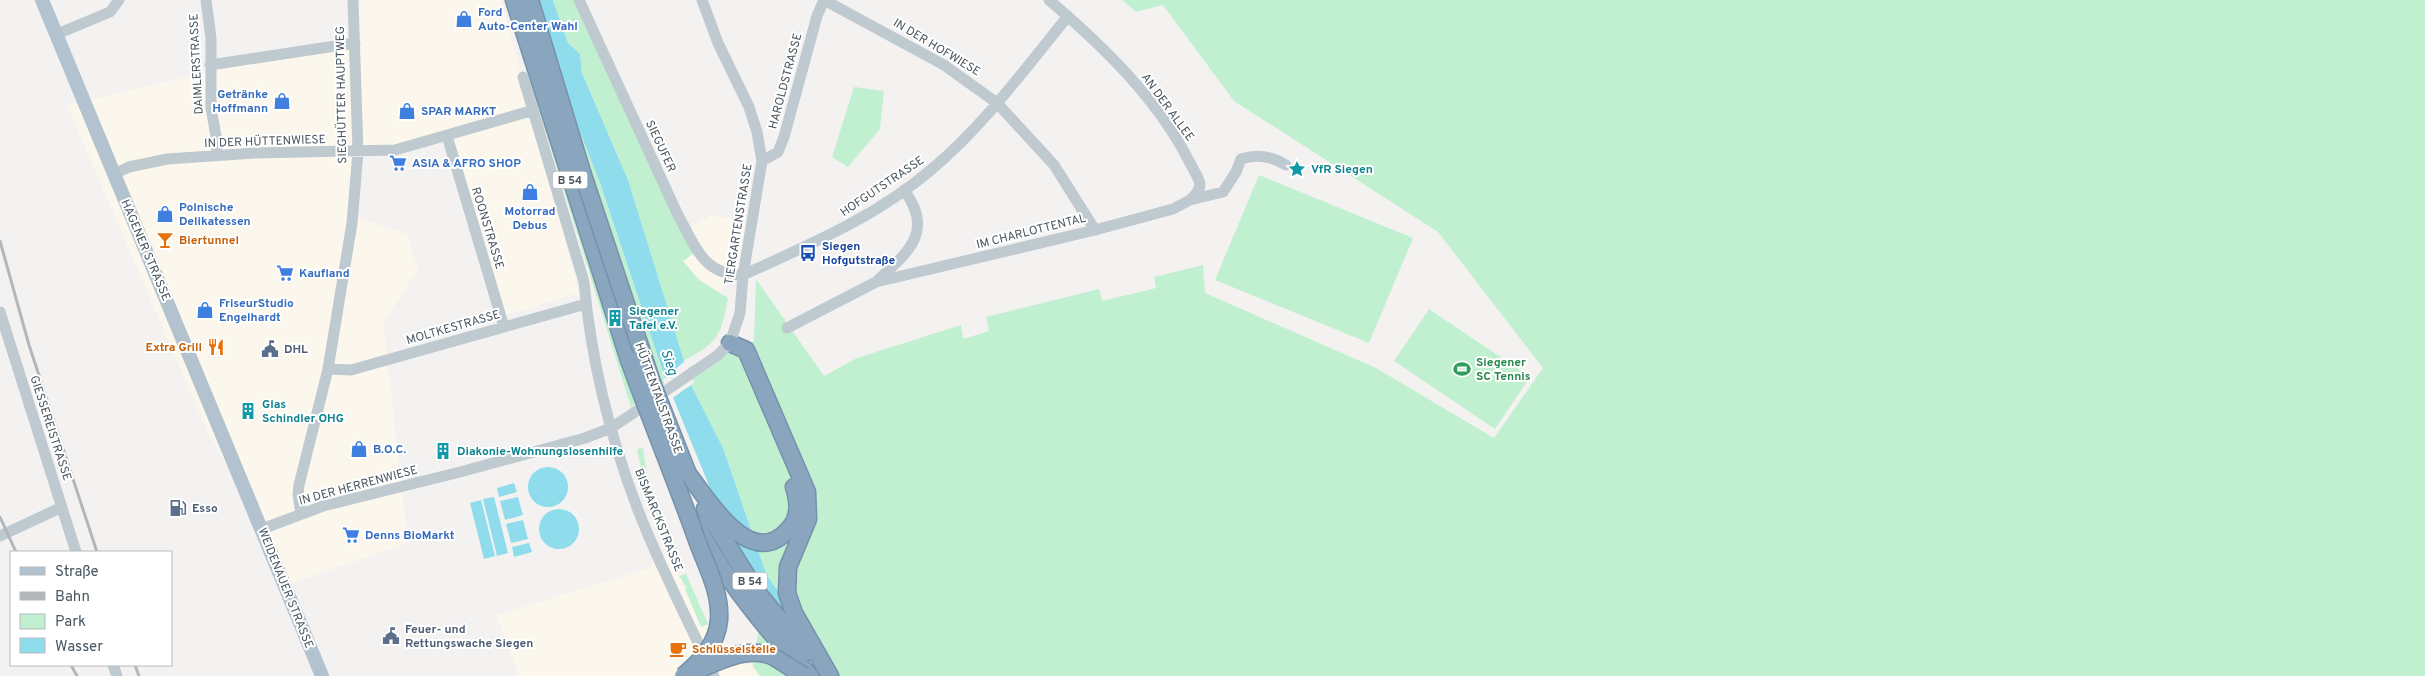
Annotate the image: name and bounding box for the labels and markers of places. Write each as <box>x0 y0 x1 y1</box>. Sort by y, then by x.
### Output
place label: Ford Auto-Center Wahl <box>478 5 578 35</box>
shop icon: Ford Auto-Center Wahl <box>454 9 474 29</box>
place label: Getränke Hoffmann <box>212 87 268 117</box>
shop icon: Getränke Hoffmann <box>272 91 292 111</box>
shop icon: SPAR MARKT <box>397 101 417 121</box>
place label: SPAR MARKT <box>421 104 496 120</box>
supermarket icon: ASIA & AFRO SHOP <box>388 153 408 173</box>
place label: ASIA & AFRO SHOP <box>412 156 521 172</box>
place icon: VfR Siegen <box>1287 159 1307 179</box>
place label: VfR Siegen <box>1311 162 1373 178</box>
shop icon: Motorrad Debus <box>520 182 540 202</box>
place label: Polnische Delikatessen <box>179 200 251 230</box>
shop icon: Polnische Delikatessen <box>155 204 175 224</box>
place label: Motorrad Debus <box>504 204 556 234</box>
bar icon: Biertunnel <box>155 230 175 250</box>
place label: Biertunnel <box>179 233 239 249</box>
place label: Siegen Hofgutstraße <box>822 239 895 269</box>
bus stop icon: Siegen Hofgutstraße <box>798 243 818 263</box>
supermarket icon: Kaufland <box>275 263 295 283</box>
place label: Kaufland <box>299 266 350 282</box>
place label: FriseurStudio Engelhardt <box>219 296 294 326</box>
shop icon: FriseurStudio Engelhardt <box>195 300 215 320</box>
place label: Siegener Tafel e.V. <box>629 304 679 334</box>
building icon: Siegener Tafel e.V. <box>605 308 625 328</box>
restaurant icon: Extra Grill <box>206 337 226 357</box>
public building icon: DHL <box>260 339 280 359</box>
place label: Extra Grill <box>145 340 202 356</box>
place label: DHL <box>284 342 308 358</box>
place label: Siegener SC Tennis <box>1476 355 1531 385</box>
sports icon: Siegener SC Tennis <box>1452 359 1472 379</box>
place label: Glas Schindler OHG <box>262 397 344 427</box>
building icon: Glas Schindler OHG <box>238 401 258 421</box>
shop icon: B.O.C. <box>349 439 369 459</box>
building icon: Diakonie-Wohnungslosenhilfe <box>433 441 453 461</box>
place label: B.O.C. <box>373 442 406 458</box>
place label: Diakonie-Wohnungslosenhilfe <box>457 444 624 460</box>
fuel station icon: Esso <box>168 498 188 518</box>
place label: Esso <box>192 501 218 517</box>
supermarket icon: Denns BioMarkt <box>341 525 361 545</box>
place label: Denns BioMarkt <box>365 528 455 544</box>
place label: Feuer- und Rettungswache Siegen <box>405 622 533 652</box>
public building icon: Feuer- und Rettungswache Siegen <box>381 626 401 646</box>
cafe icon: Schlüsselstelle <box>668 639 688 659</box>
place label: Schlüsselstelle <box>692 642 776 658</box>

